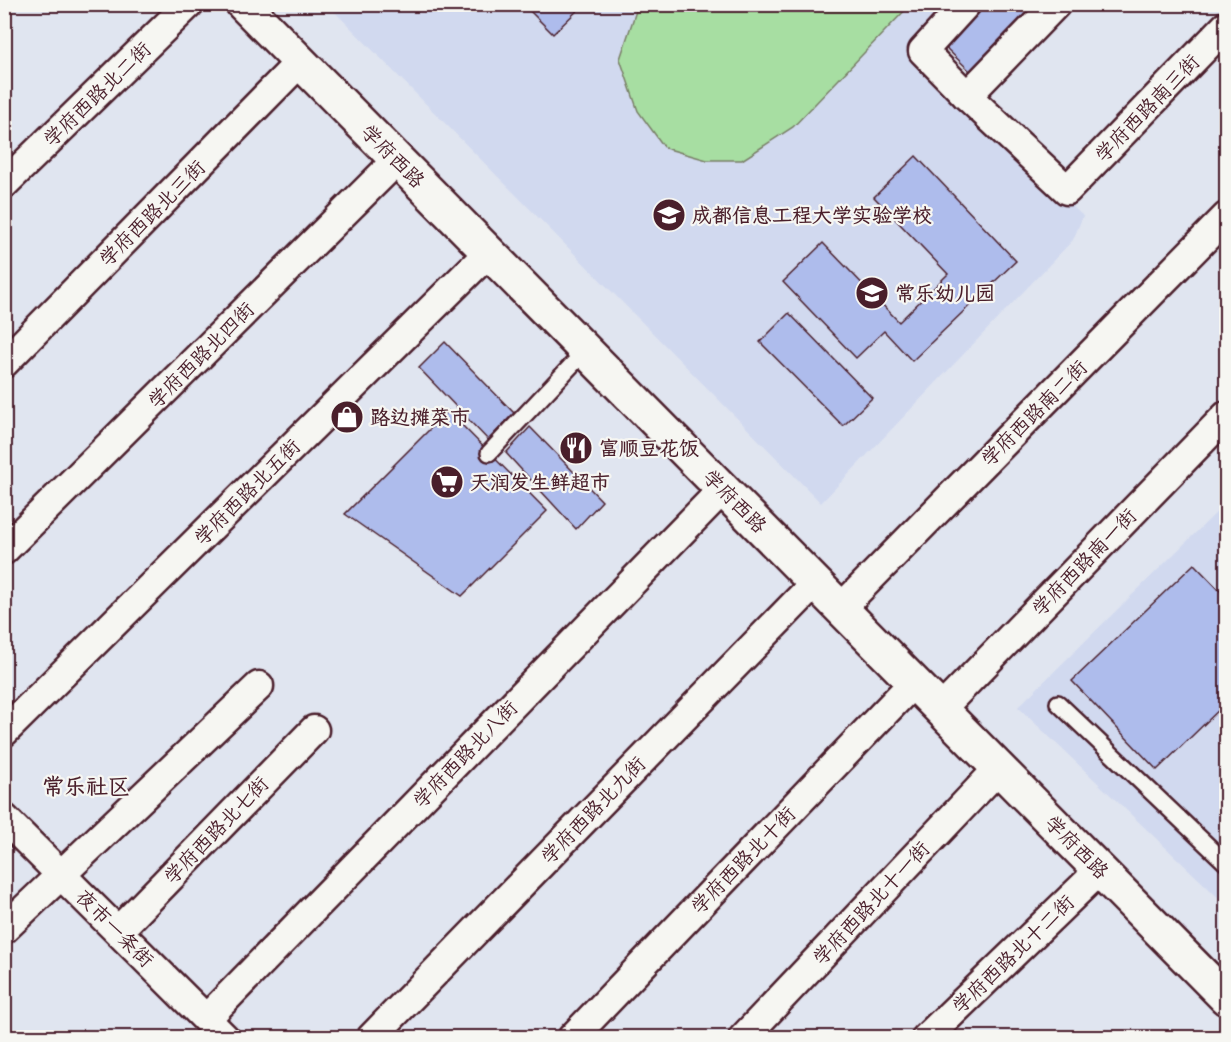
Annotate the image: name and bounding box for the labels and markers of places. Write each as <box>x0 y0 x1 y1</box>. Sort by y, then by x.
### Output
school or university icon: 成都信息工程大学实验学校 <box>651 197 687 233</box>
place label: 成都信息工程大学实验学校 <box>692 203 932 227</box>
school or university icon: 常乐幼儿园 <box>854 275 890 311</box>
place label: 常乐幼儿园 <box>895 281 995 305</box>
shop icon: 路边摊菜市 <box>329 399 365 435</box>
place label: 路边摊菜市 <box>370 405 470 429</box>
restaurant icon: 富顺豆花饭 <box>558 430 594 466</box>
place label: 富顺豆花饭 <box>599 436 699 460</box>
supermarket icon: 天润发生鲜超市 <box>429 464 465 500</box>
place label: 天润发生鲜超市 <box>470 470 610 494</box>

